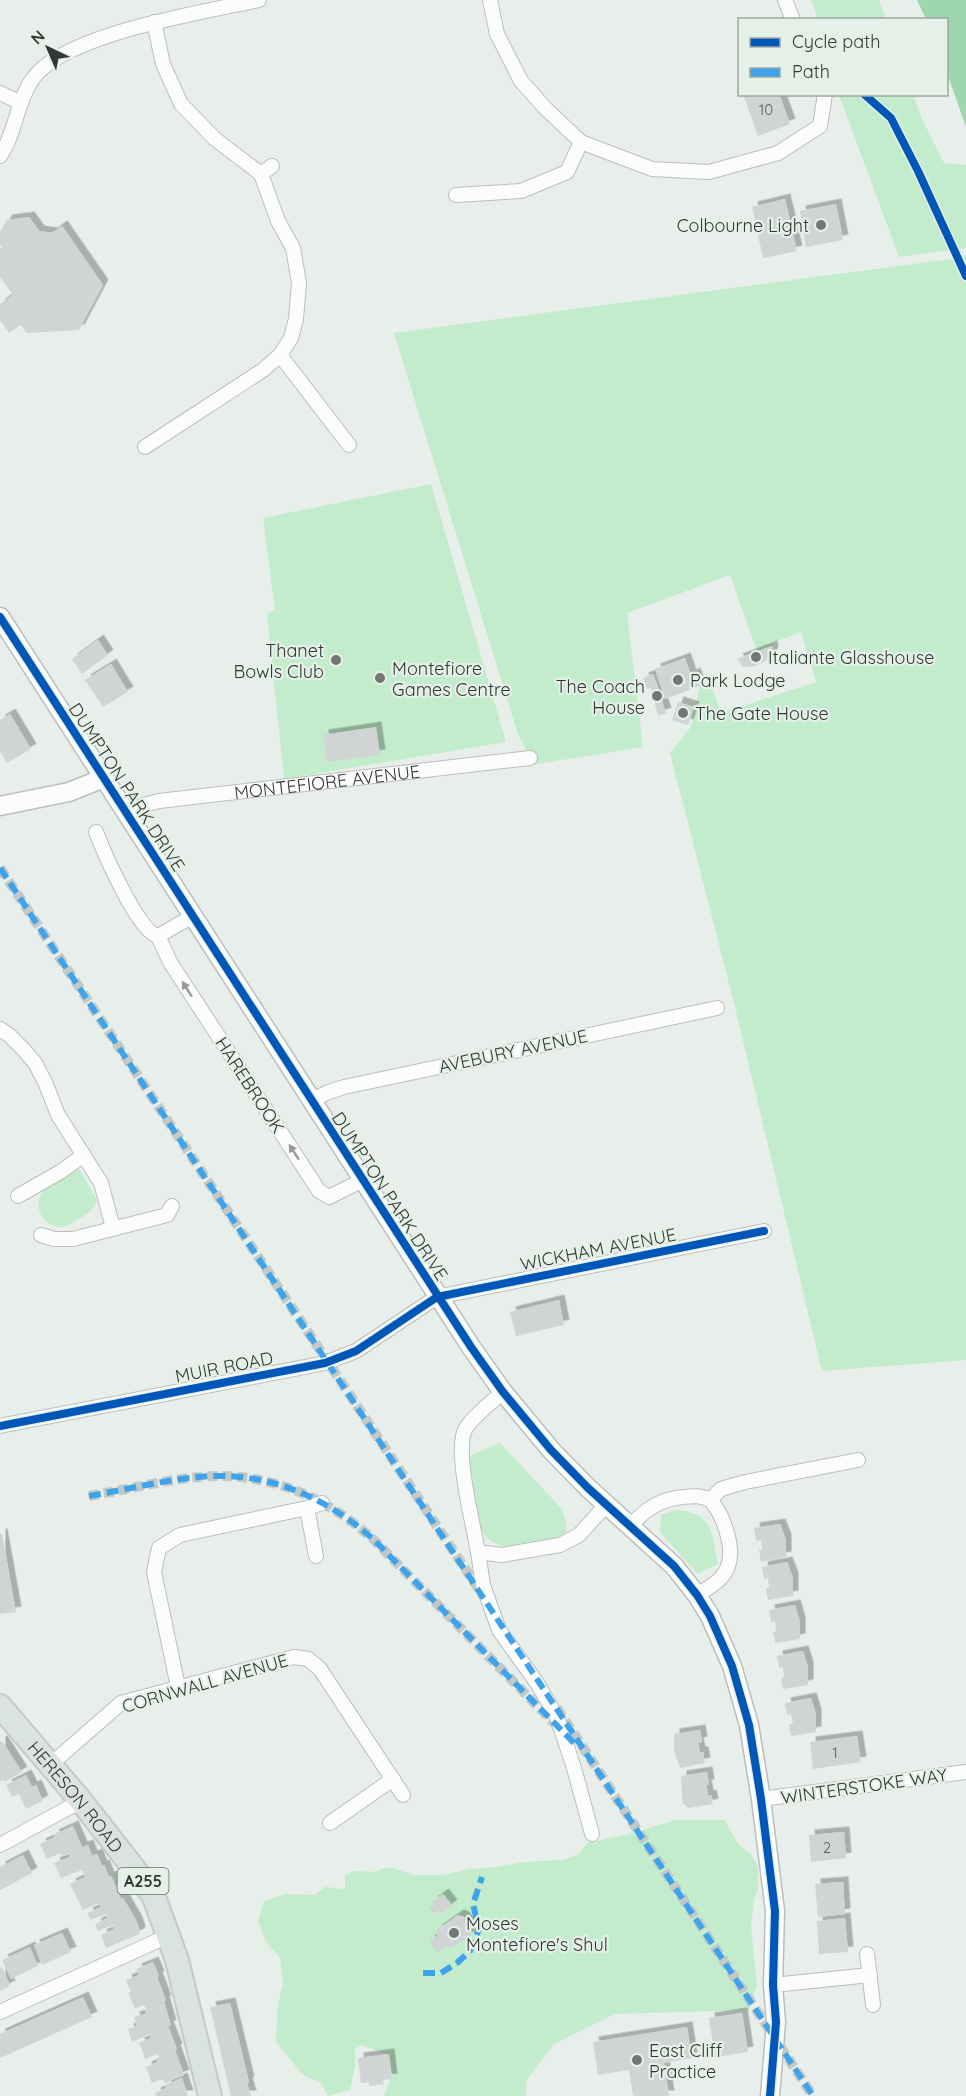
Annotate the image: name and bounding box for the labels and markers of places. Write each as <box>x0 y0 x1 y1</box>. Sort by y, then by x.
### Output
place label: Colbourne Light <box>677 214 809 237</box>
marker: Colbourne Light <box>814 218 828 232</box>
place label: Thanet Bowls Club <box>233 639 324 683</box>
place label: Italiante Glasshouse <box>768 646 934 669</box>
marker: Italiante Glasshouse <box>749 650 763 664</box>
marker: Thanet Bowls Club <box>329 653 343 667</box>
place label: Montefiore Games Centre <box>392 657 511 701</box>
place label: Park Lodge <box>690 669 785 692</box>
marker: Montefiore Games Centre <box>373 671 387 685</box>
marker: Park Lodge <box>671 673 685 687</box>
place label: The Coach House <box>556 675 645 719</box>
marker: The Coach House <box>650 689 664 703</box>
place label: The Gate House <box>695 702 829 725</box>
marker: The Gate House <box>676 706 690 720</box>
place label: Moses Montefiore's Shul <box>466 1912 608 1956</box>
marker: Moses Montefiore's Shul <box>447 1926 461 1940</box>
place label: East Cliff Practice <box>649 2039 722 2083</box>
marker: East Cliff Practice <box>630 2053 644 2067</box>

